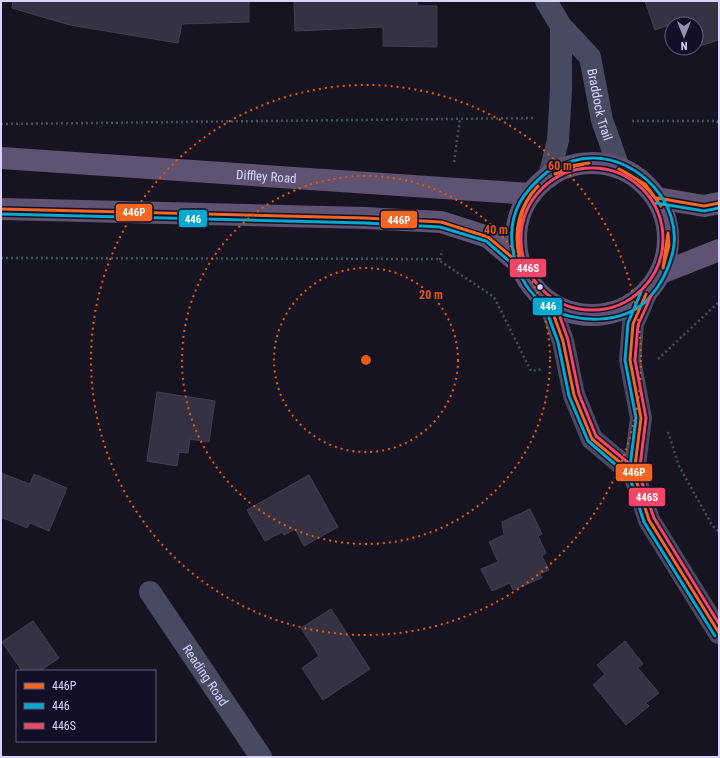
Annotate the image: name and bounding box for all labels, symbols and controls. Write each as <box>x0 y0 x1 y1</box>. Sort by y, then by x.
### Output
north arrow <box>664 16 704 56</box>
text: N <box>680 39 687 52</box>
street label: Braddock Trail <box>585 67 616 142</box>
text: 60 m <box>548 159 572 173</box>
street label: Diffley Road <box>236 166 297 186</box>
line badge: 446P <box>115 203 153 222</box>
text: 446P <box>123 206 145 219</box>
line badge: 446 <box>178 209 208 228</box>
line badge: 446P <box>380 210 418 229</box>
text: 446 <box>185 213 202 226</box>
text: 446P <box>388 214 410 227</box>
text: 40 m <box>484 223 508 237</box>
line badge: 446S <box>509 258 547 278</box>
text: 446S <box>517 262 539 275</box>
unlabelled marker <box>535 282 545 292</box>
text: 20 m <box>419 288 443 302</box>
line badge: 446 <box>532 297 563 316</box>
text: 446 <box>540 300 557 313</box>
centre of rings <box>359 353 373 367</box>
line badge: 446P <box>615 463 653 482</box>
text: 446P <box>623 466 645 479</box>
line badge: 446S <box>628 487 666 507</box>
text: 446S <box>636 491 658 504</box>
street label: Reading Road <box>180 642 232 708</box>
legend <box>16 670 156 742</box>
text: 446P <box>52 679 77 693</box>
text: 446 <box>52 699 70 713</box>
text: 446S <box>52 719 76 733</box>

